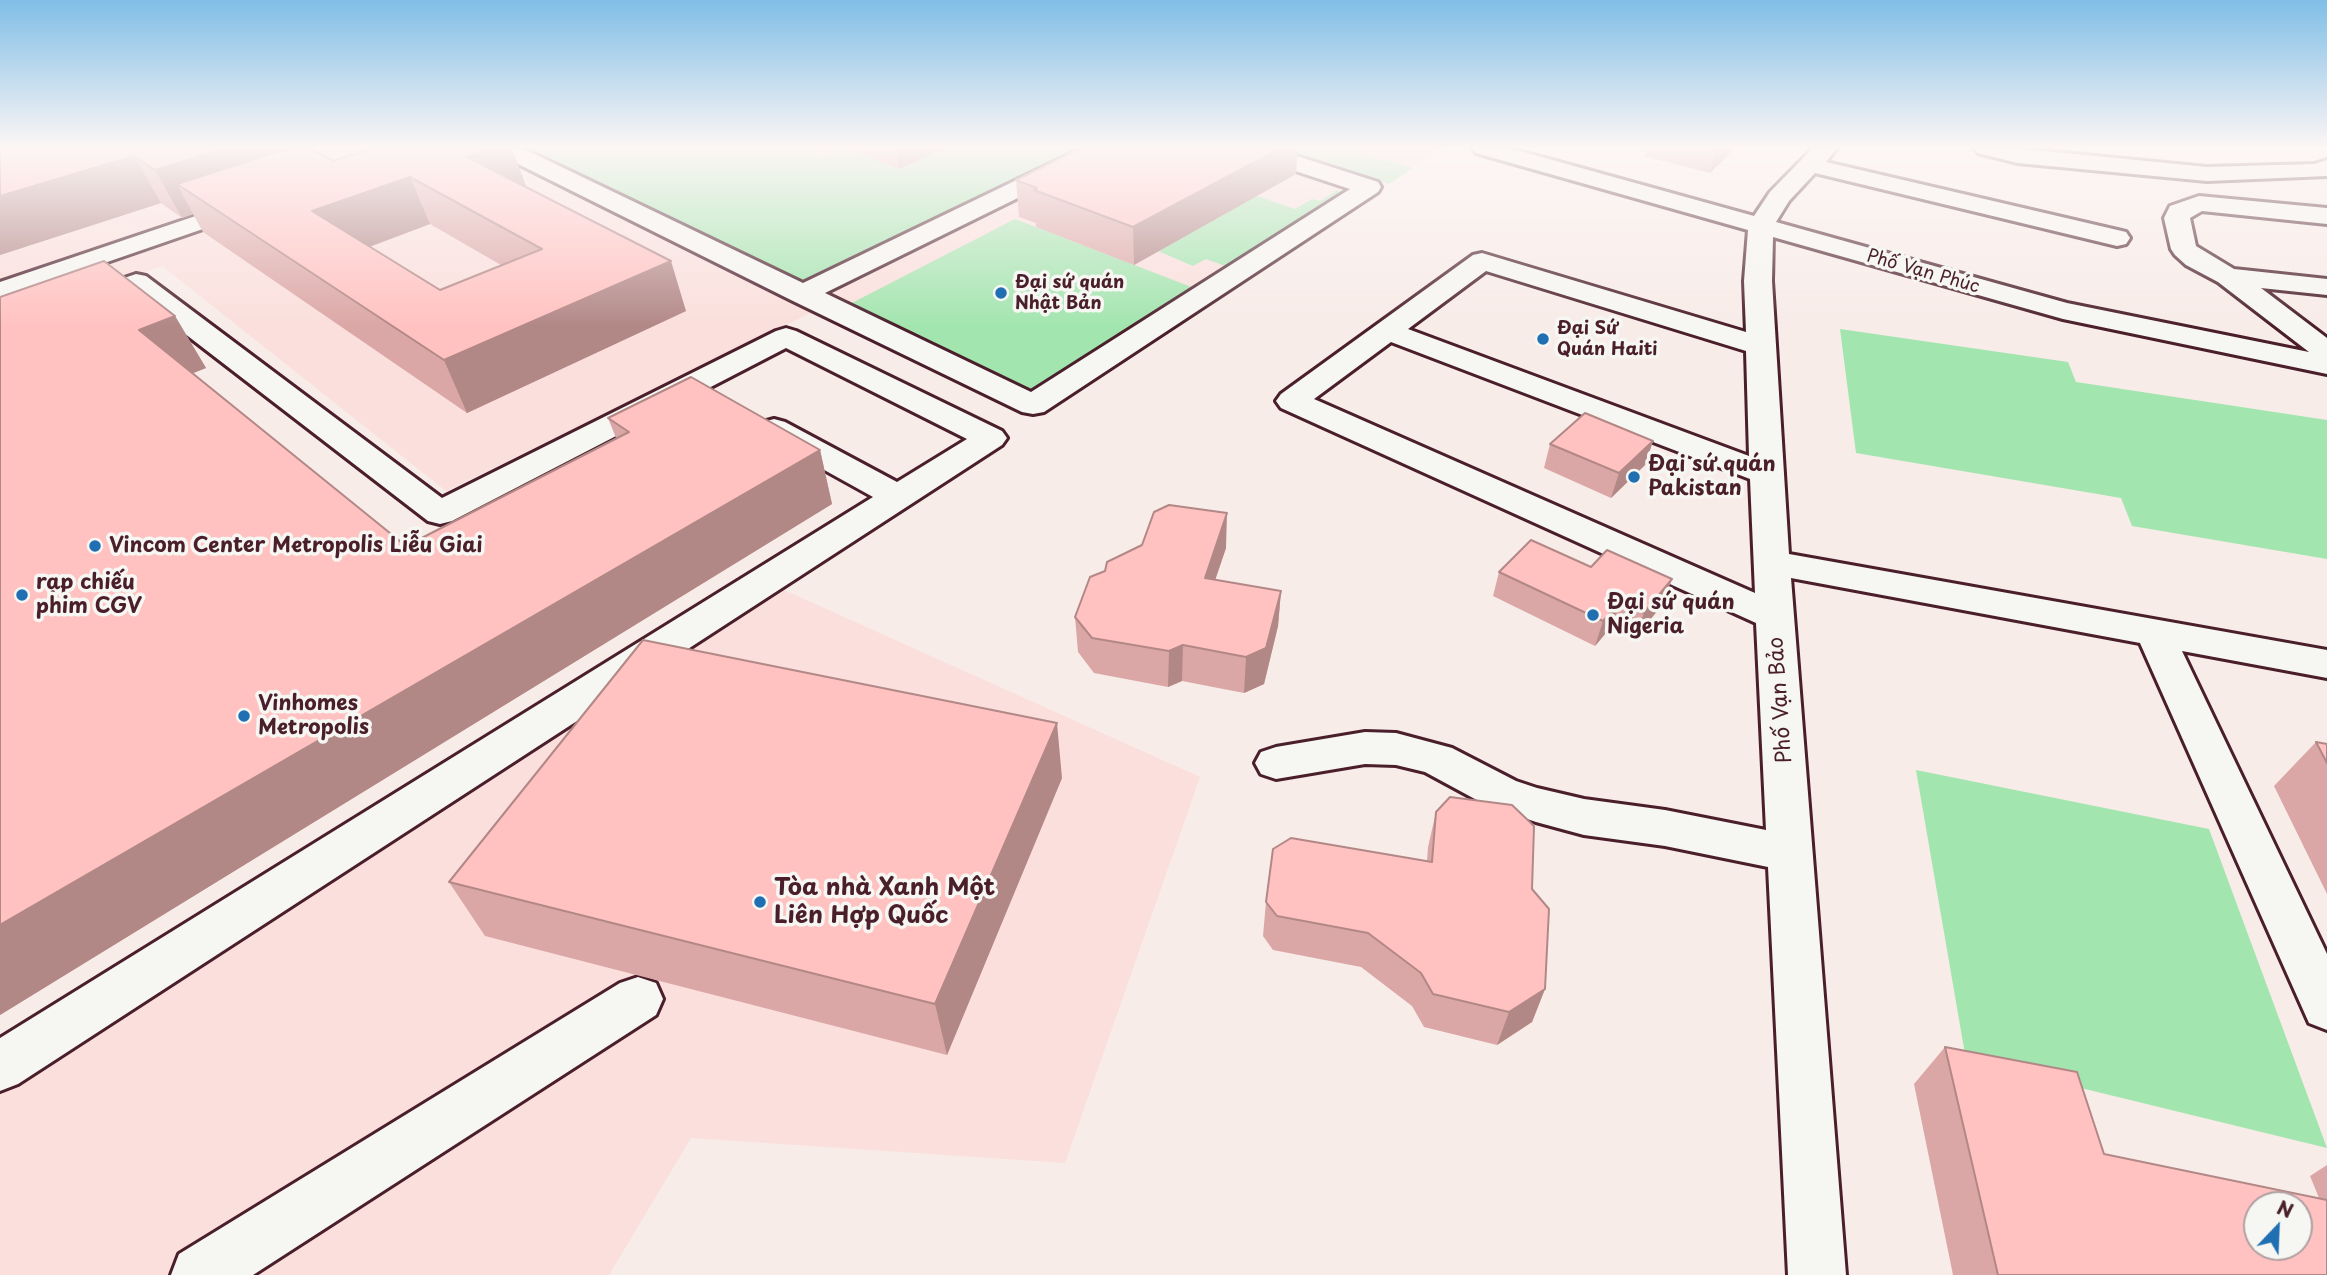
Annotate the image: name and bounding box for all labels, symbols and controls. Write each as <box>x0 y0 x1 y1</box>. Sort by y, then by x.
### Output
street label: Phố Vạn Phúc <box>1864 246 1982 298</box>
place label: Đại sứ quán Nhật Bản <box>1015 272 1124 314</box>
marker: Đại sứ quán Nhật Bản <box>993 285 1009 301</box>
place label: Đại Sứ Quán Haiti <box>1557 318 1657 360</box>
marker: Đại Sứ Quán Haiti <box>1535 331 1551 347</box>
place label: Đại sứ quán Pakistan <box>1648 452 1776 502</box>
marker: Đại sứ quán Pakistan <box>1626 469 1642 485</box>
place label: Vincom Center Metropolis Liễu Giai <box>109 533 482 559</box>
marker: Vincom Center Metropolis Liễu Giai <box>87 538 103 554</box>
place label: rạp chiếu phim CGV <box>36 570 142 620</box>
marker: rạp chiếu phim CGV <box>14 587 30 603</box>
place label: Đại sứ quán Nigeria <box>1607 590 1735 640</box>
marker: Đại sứ quán Nigeria <box>1585 607 1601 623</box>
street label: Phố Vạn Bảo <box>1764 636 1798 764</box>
place label: Vinhomes Metropolis <box>258 691 369 741</box>
marker: Vinhomes Metropolis <box>236 708 252 724</box>
place label: Tòa nhà Xanh Một Liên Hợp Quốc <box>774 874 995 930</box>
marker: Tòa nhà Xanh Một Liên Hợp Quốc <box>752 894 768 910</box>
north arrow <box>2243 1191 2313 1261</box>
text: N <box>2273 1193 2298 1224</box>

